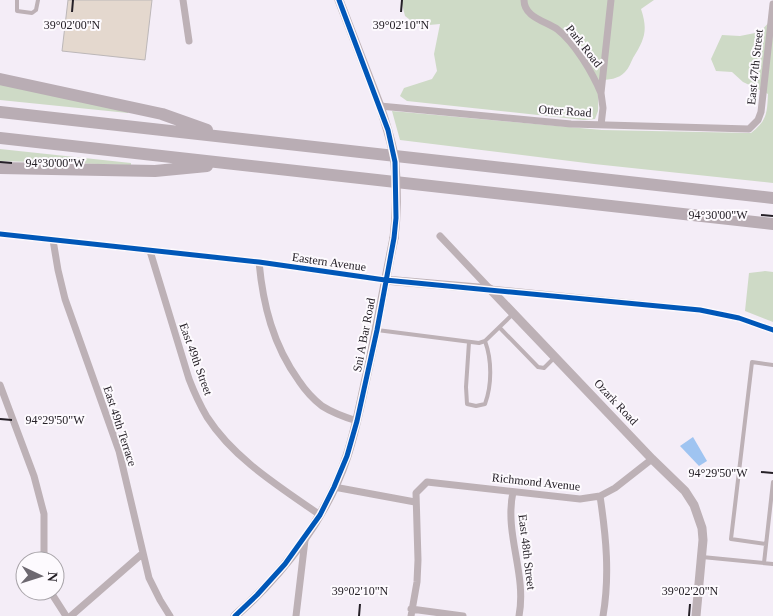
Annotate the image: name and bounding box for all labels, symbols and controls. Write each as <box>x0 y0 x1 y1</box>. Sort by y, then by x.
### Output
text: 39°02'00"N <box>44 18 101 32</box>
text: 39°02'10"N <box>373 18 430 32</box>
street label: Park Road <box>563 22 605 70</box>
street label: East 47th Street <box>744 28 766 106</box>
street label: Otter Road <box>538 102 592 120</box>
text: 94°30'00"W <box>25 156 85 170</box>
text: 94°30'00"W <box>688 208 748 222</box>
street label: Eastern Avenue <box>291 250 367 274</box>
street label: Sni A Bar Road <box>350 297 378 373</box>
street label: East 49th Street <box>176 321 216 398</box>
street label: Ozark Road <box>591 376 641 428</box>
street label: East 49th Terrace <box>100 384 140 468</box>
text: 94°29'50"W <box>25 413 85 427</box>
text: 94°29'50"W <box>688 466 748 480</box>
street label: Richmond Avenue <box>491 470 581 494</box>
street label: East 48th Street <box>515 513 539 591</box>
north arrow <box>15 551 65 601</box>
text: N <box>45 571 60 582</box>
text: 39°02'10"N <box>332 584 389 598</box>
text: 39°02'20"N <box>662 584 719 598</box>

